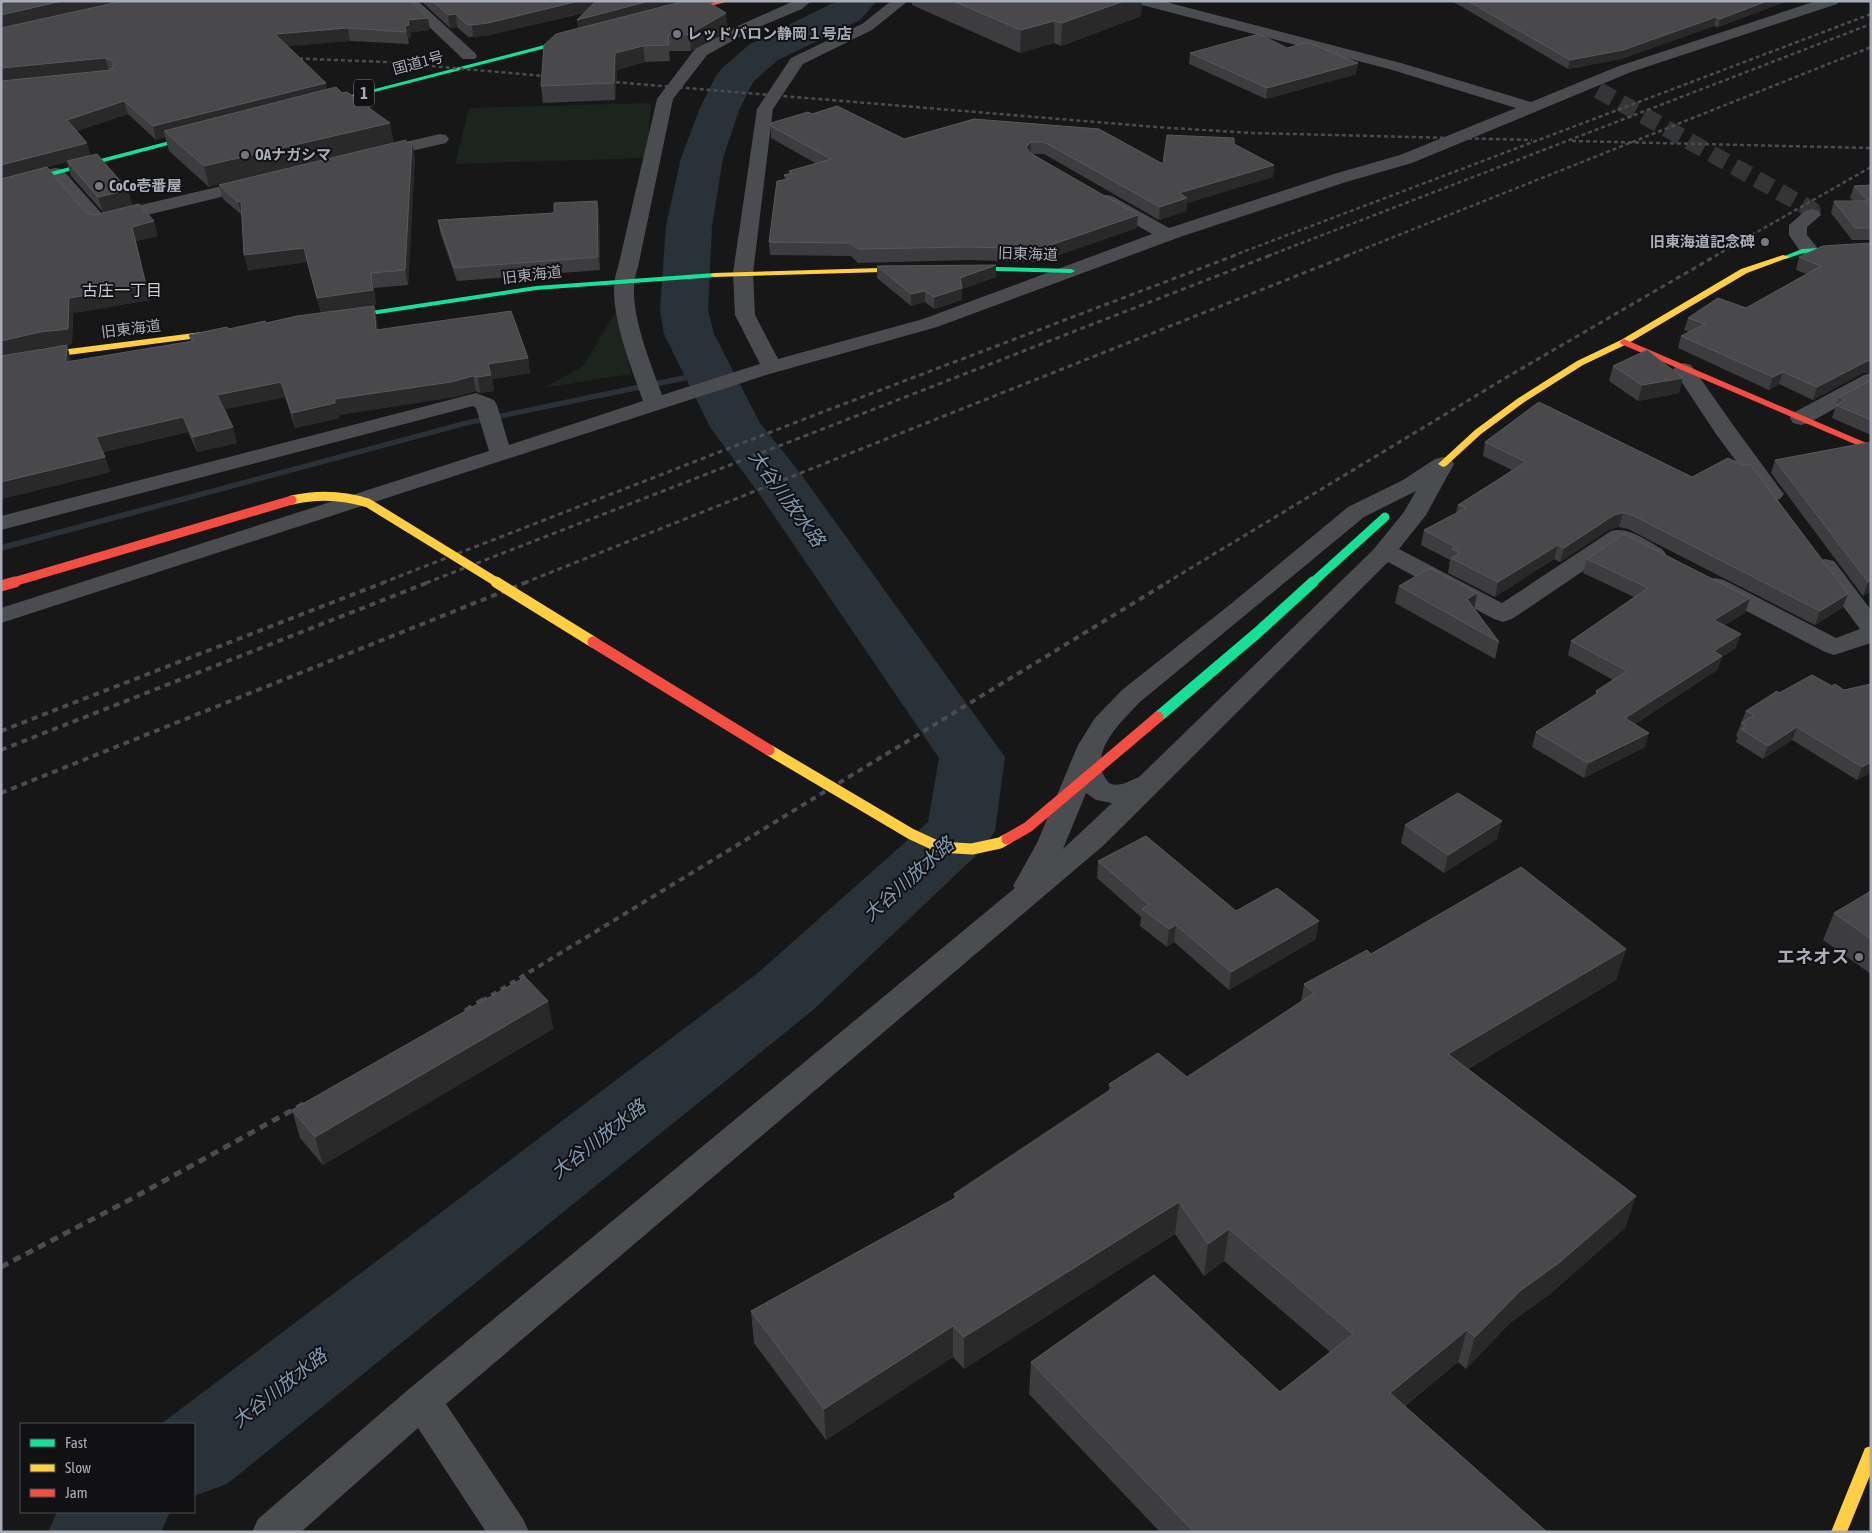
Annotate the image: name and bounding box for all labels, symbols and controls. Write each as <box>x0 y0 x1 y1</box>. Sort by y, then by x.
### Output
place label: レッドバロン静岡１号店 <box>687 25 852 42</box>
marker: レッドバロン静岡１号店 <box>671 28 683 40</box>
street label: 国道1号 <box>391 48 445 77</box>
road number: 1 <box>354 80 374 106</box>
place label: OAナガシマ <box>255 146 331 163</box>
marker: OAナガシマ <box>239 149 251 161</box>
place label: CoCo壱番屋 <box>109 177 182 194</box>
marker: CoCo壱番屋 <box>93 180 105 192</box>
place label: 旧東海道記念碑 <box>1650 233 1755 250</box>
marker: 旧東海道記念碑 <box>1759 236 1771 248</box>
street label: 旧東海道 <box>998 244 1058 263</box>
street label: 旧東海道 <box>501 262 563 287</box>
district label: 古庄一丁目 <box>82 281 162 299</box>
street label: 旧東海道 <box>100 316 162 341</box>
water label: 大谷川放水路 <box>745 445 831 552</box>
water label: 大谷川放水路 <box>858 831 959 925</box>
place label: エネオス <box>1777 946 1849 967</box>
marker: エネオス <box>1853 951 1865 963</box>
water label: 大谷川放水路 <box>546 1094 651 1183</box>
water label: 大谷川放水路 <box>227 1343 332 1432</box>
legend <box>20 1423 195 1513</box>
text: Fast <box>65 1434 87 1451</box>
text: Slow <box>65 1459 91 1476</box>
text: Jam <box>65 1484 88 1501</box>

